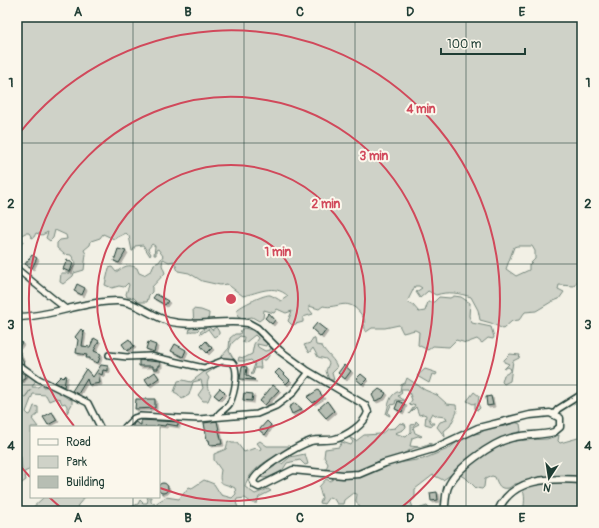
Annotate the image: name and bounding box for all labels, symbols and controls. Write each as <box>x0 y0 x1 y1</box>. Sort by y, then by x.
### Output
text: A <box>74 4 83 20</box>
text: B <box>184 4 192 20</box>
text: C <box>296 4 304 20</box>
text: D <box>406 4 414 20</box>
text: E <box>519 4 526 20</box>
scale bar <box>441 30 525 56</box>
text: 100 m <box>447 37 482 52</box>
text: 1 <box>8 75 14 91</box>
text: 1 <box>585 75 591 91</box>
text: 4 min <box>405 102 436 117</box>
text: 3 min <box>360 149 389 164</box>
text: 2 <box>7 196 15 212</box>
text: 2 <box>584 196 592 212</box>
text: 2 min <box>312 197 341 212</box>
text: 1 min <box>265 245 292 260</box>
centre of rings <box>224 292 238 306</box>
text: 3 <box>7 317 15 333</box>
text: 3 <box>584 317 592 333</box>
legend <box>30 426 160 498</box>
text: Road <box>66 435 91 450</box>
text: 4 <box>7 438 15 454</box>
text: 4 <box>584 438 592 454</box>
text: Park <box>66 455 87 470</box>
north arrow <box>529 458 569 498</box>
text: Building <box>66 475 105 490</box>
text: N <box>541 480 552 494</box>
text: A <box>74 510 83 526</box>
text: B <box>184 510 192 526</box>
text: C <box>296 510 304 526</box>
text: D <box>406 510 414 526</box>
text: E <box>519 510 526 526</box>

